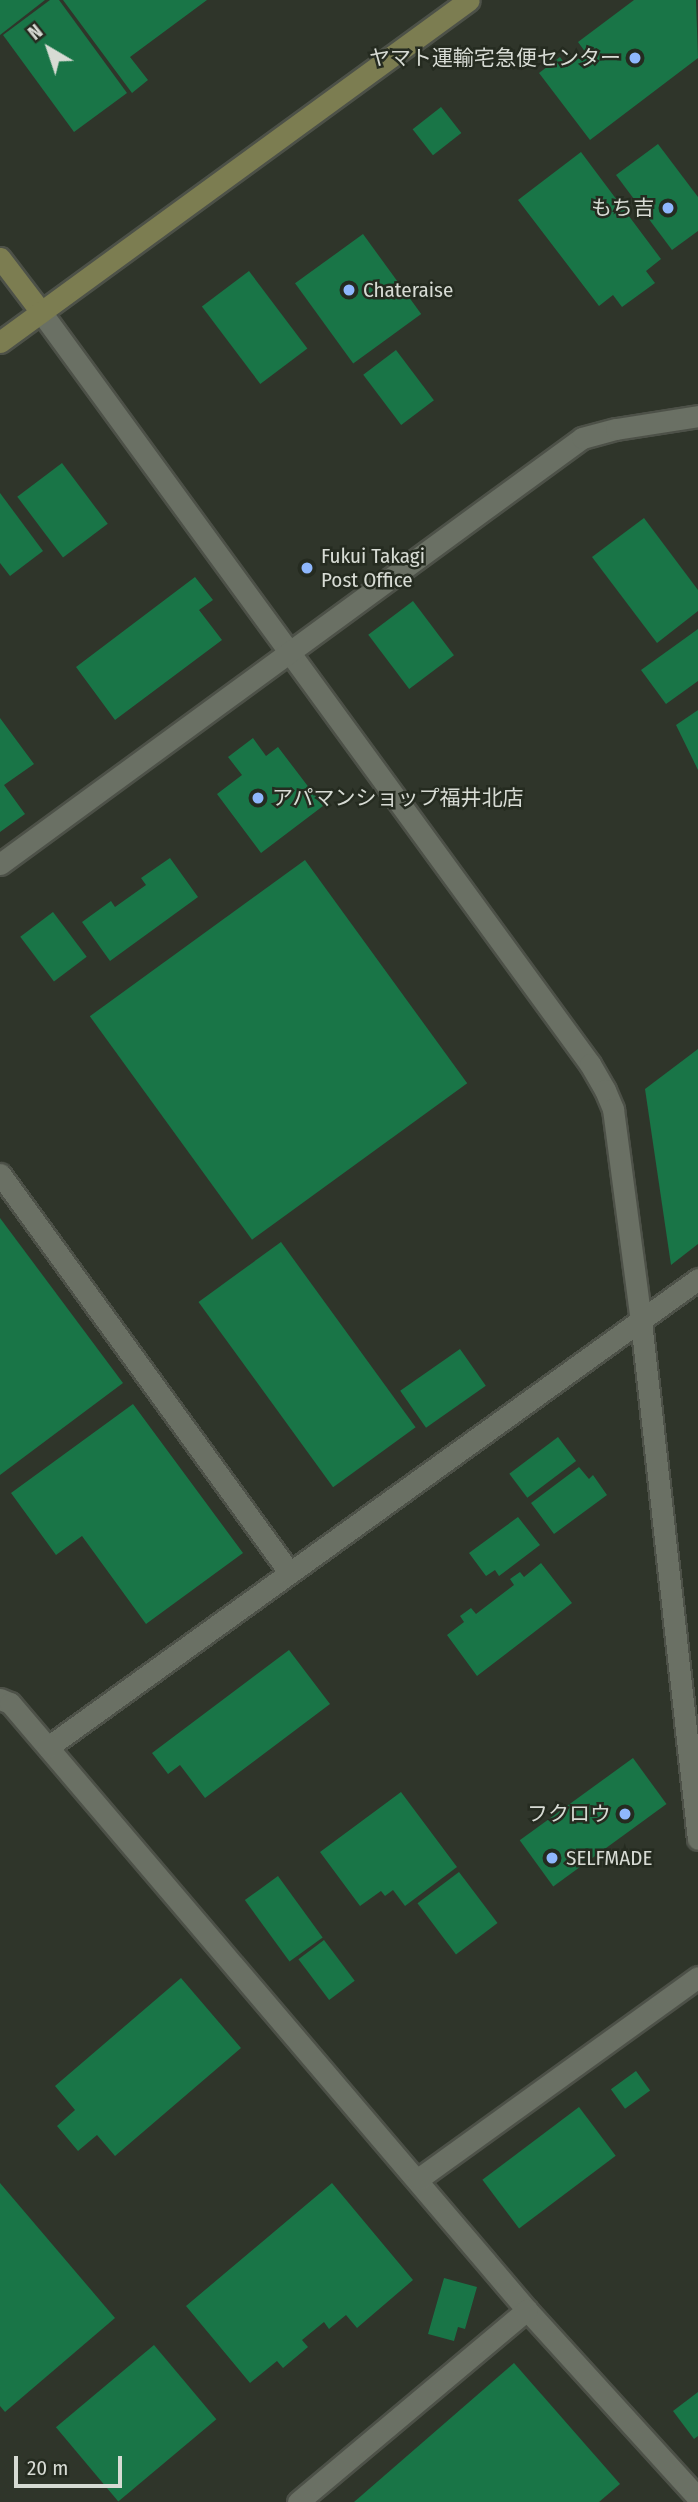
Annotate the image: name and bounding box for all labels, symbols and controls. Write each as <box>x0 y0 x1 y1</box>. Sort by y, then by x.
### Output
north arrow <box>14 14 84 84</box>
text: N <box>24 20 47 45</box>
place label: ヤマト運輸宅急便センター <box>369 45 621 71</box>
marker: ヤマト運輸宅急便センター <box>627 50 643 66</box>
place label: もち吉 <box>591 195 654 221</box>
marker: もち吉 <box>660 200 676 216</box>
place label: Chateraise <box>363 277 453 303</box>
marker: Chateraise <box>341 282 357 298</box>
place label: Fukui Takagi Post Office <box>321 543 425 593</box>
marker: Fukui Takagi Post Office <box>299 560 315 576</box>
place label: アパマンショップ福井北店 <box>272 785 524 811</box>
marker: アパマンショップ福井北店 <box>250 790 266 806</box>
place label: フクロウ <box>527 1801 611 1827</box>
marker: フクロウ <box>617 1806 633 1822</box>
place label: SELFMADE <box>566 1845 652 1871</box>
marker: SELFMADE <box>544 1850 560 1866</box>
scale bar <box>18 2442 126 2486</box>
text: 20 m <box>27 2455 68 2481</box>

